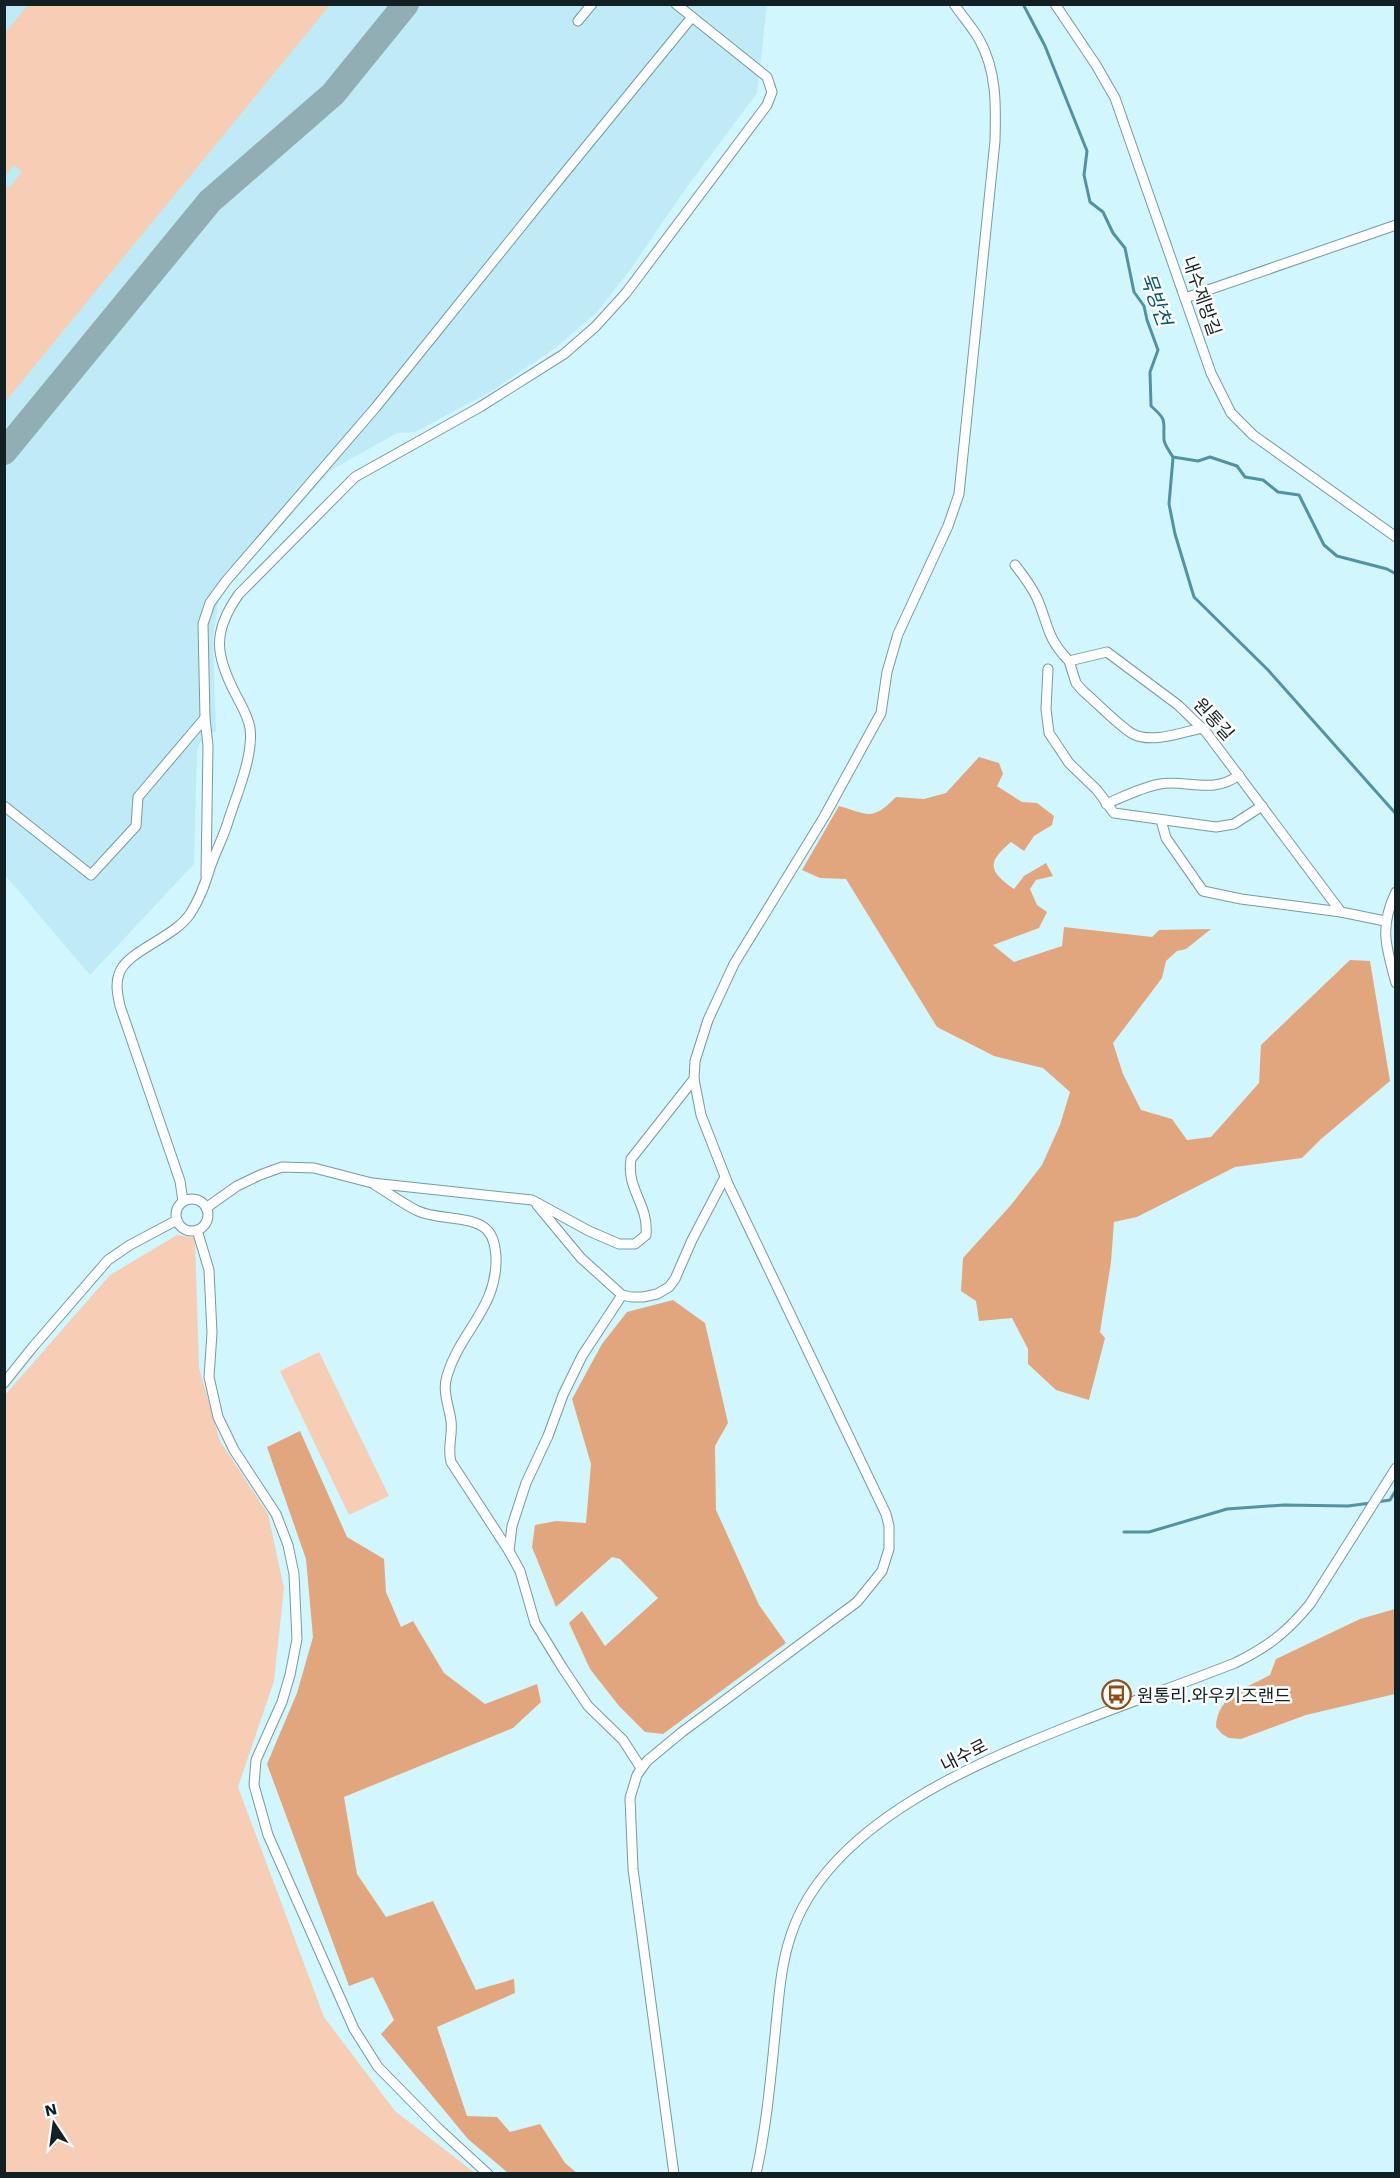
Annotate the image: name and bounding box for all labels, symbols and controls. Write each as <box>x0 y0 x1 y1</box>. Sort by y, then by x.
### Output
street label: 내수제방길 <box>1179 253 1225 339</box>
water label: 묵방천 <box>1135 269 1178 331</box>
street label: 원통길 <box>1190 694 1238 744</box>
bus stop icon: 원통리.와우키즈랜드 <box>1100 1679 1132 1711</box>
place label: 원통리.와우키즈랜드 <box>1137 1685 1291 1706</box>
street label: 내수로 <box>937 1734 991 1776</box>
north arrow <box>24 2094 84 2154</box>
text: N <box>43 2099 59 2120</box>

